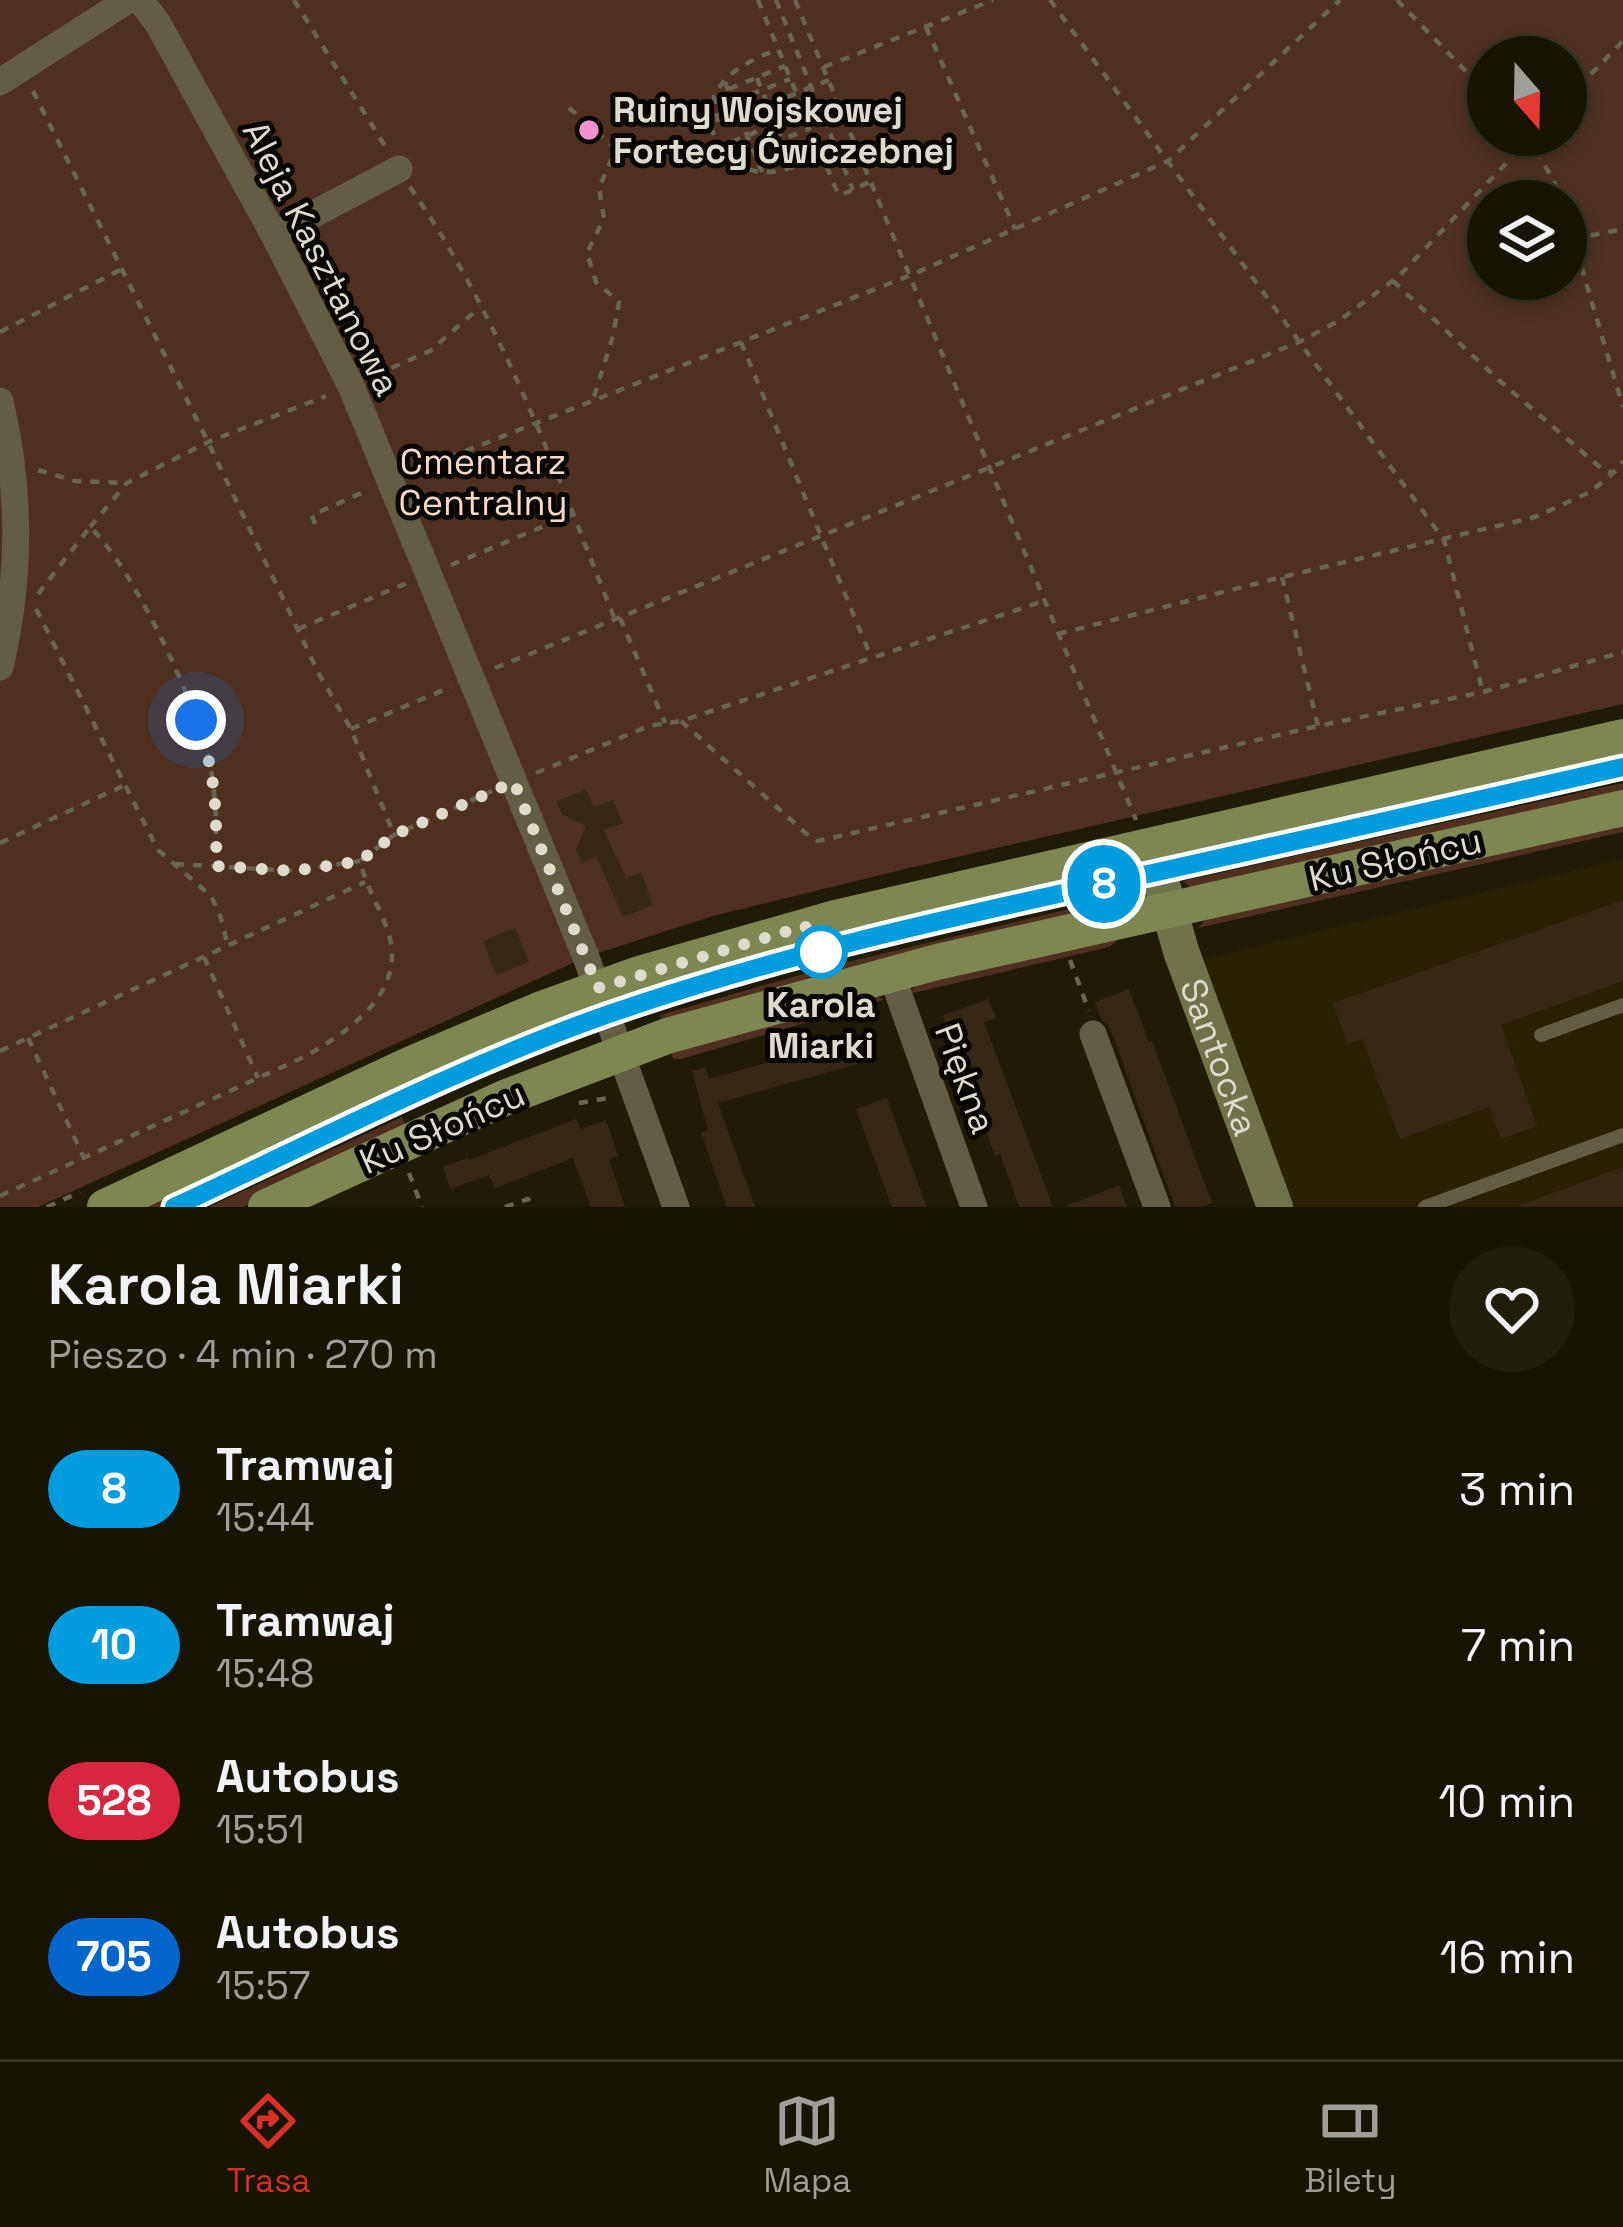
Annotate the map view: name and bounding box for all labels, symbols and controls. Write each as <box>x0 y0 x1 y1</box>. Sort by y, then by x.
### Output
north arrow <box>1467 36 1587 156</box>
map controls <box>1467 36 1587 300</box>
place label: Ruiny Wojskowej Fortecy Ćwiczebnej <box>613 87 954 174</box>
street label: Aleja Kasztanowa <box>232 113 410 404</box>
marker: Ruiny Wojskowej Fortecy Ćwiczebnej <box>576 117 602 143</box>
button: layers <box>1467 180 1587 300</box>
park label: Cmentarz Centralny <box>399 439 567 526</box>
your location <box>166 690 226 750</box>
street label: Ku Słońcu <box>1304 818 1486 902</box>
line badge: 8 <box>1065 845 1143 923</box>
text: 8 <box>1091 857 1117 910</box>
marker: Karola Miarki <box>796 927 846 977</box>
street label: Santocka <box>1169 972 1269 1142</box>
place label: Karola Miarki <box>766 982 876 1069</box>
street label: Piękna <box>924 1017 1006 1140</box>
street label: Ku Słońcu <box>353 1071 532 1185</box>
button: heart <box>1449 1246 1575 1372</box>
text: Karola Miarki <box>48 1248 404 1321</box>
text: Pieszo · 4 min · 270 m <box>48 1330 438 1379</box>
text: Tramwaj <box>216 1436 394 1493</box>
text: 3 min <box>1459 1461 1575 1518</box>
text: 8 <box>101 1462 127 1515</box>
text: 15:44 <box>216 1493 314 1542</box>
text: Tramwaj <box>216 1592 394 1649</box>
text: 7 min <box>1461 1617 1575 1674</box>
text: 10 <box>91 1618 137 1671</box>
text: 15:48 <box>216 1649 314 1698</box>
text: Autobus <box>216 1748 400 1805</box>
text: 10 min <box>1438 1773 1575 1830</box>
text: 528 <box>76 1774 152 1827</box>
text: 15:51 <box>216 1805 305 1854</box>
text: Autobus <box>216 1904 400 1961</box>
text: 16 min <box>1440 1929 1575 1986</box>
text: 705 <box>76 1930 152 1983</box>
text: 15:57 <box>216 1961 310 2010</box>
tab: Trasa <box>227 2088 310 2202</box>
tab: Mapa <box>763 2088 851 2202</box>
tab: Bilety <box>1304 2088 1396 2202</box>

